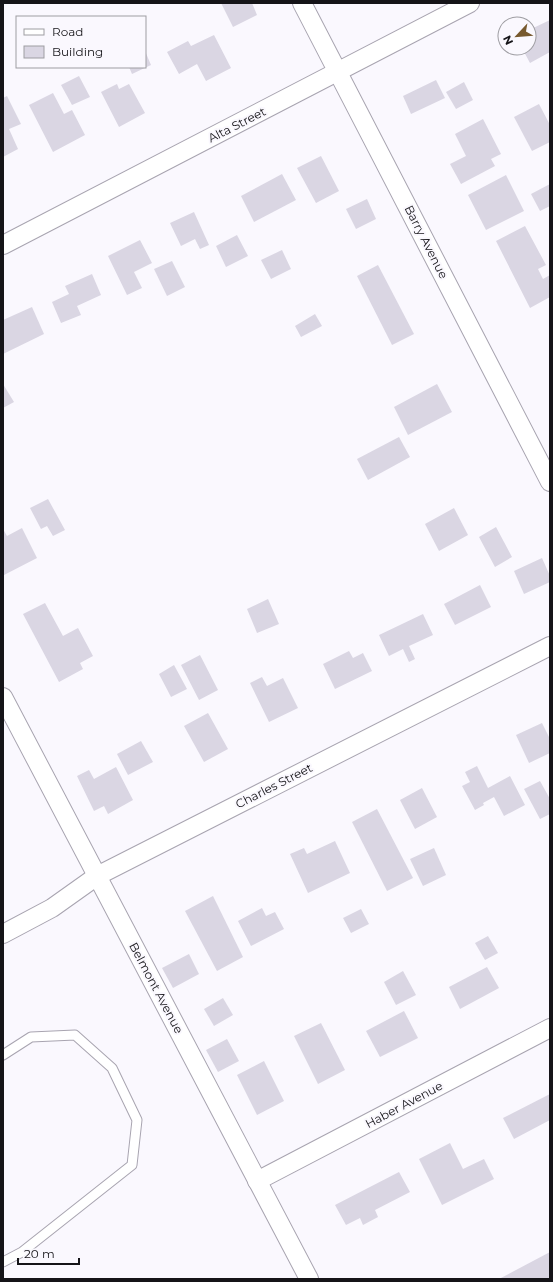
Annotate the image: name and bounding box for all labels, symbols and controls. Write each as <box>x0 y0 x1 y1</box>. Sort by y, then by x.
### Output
legend <box>16 16 146 68</box>
north arrow <box>497 16 537 56</box>
text: Road <box>52 24 83 39</box>
text: N <box>500 33 516 47</box>
text: Building <box>52 44 103 59</box>
street label: Alta Street <box>205 104 268 146</box>
street label: Barry Avenue <box>401 202 451 281</box>
street label: Charles Street <box>233 760 315 811</box>
street label: Belmont Avenue <box>126 940 187 1036</box>
street label: Haber Avenue <box>363 1078 445 1131</box>
scale bar <box>18 1240 79 1266</box>
text: 20 m <box>24 1246 55 1261</box>

